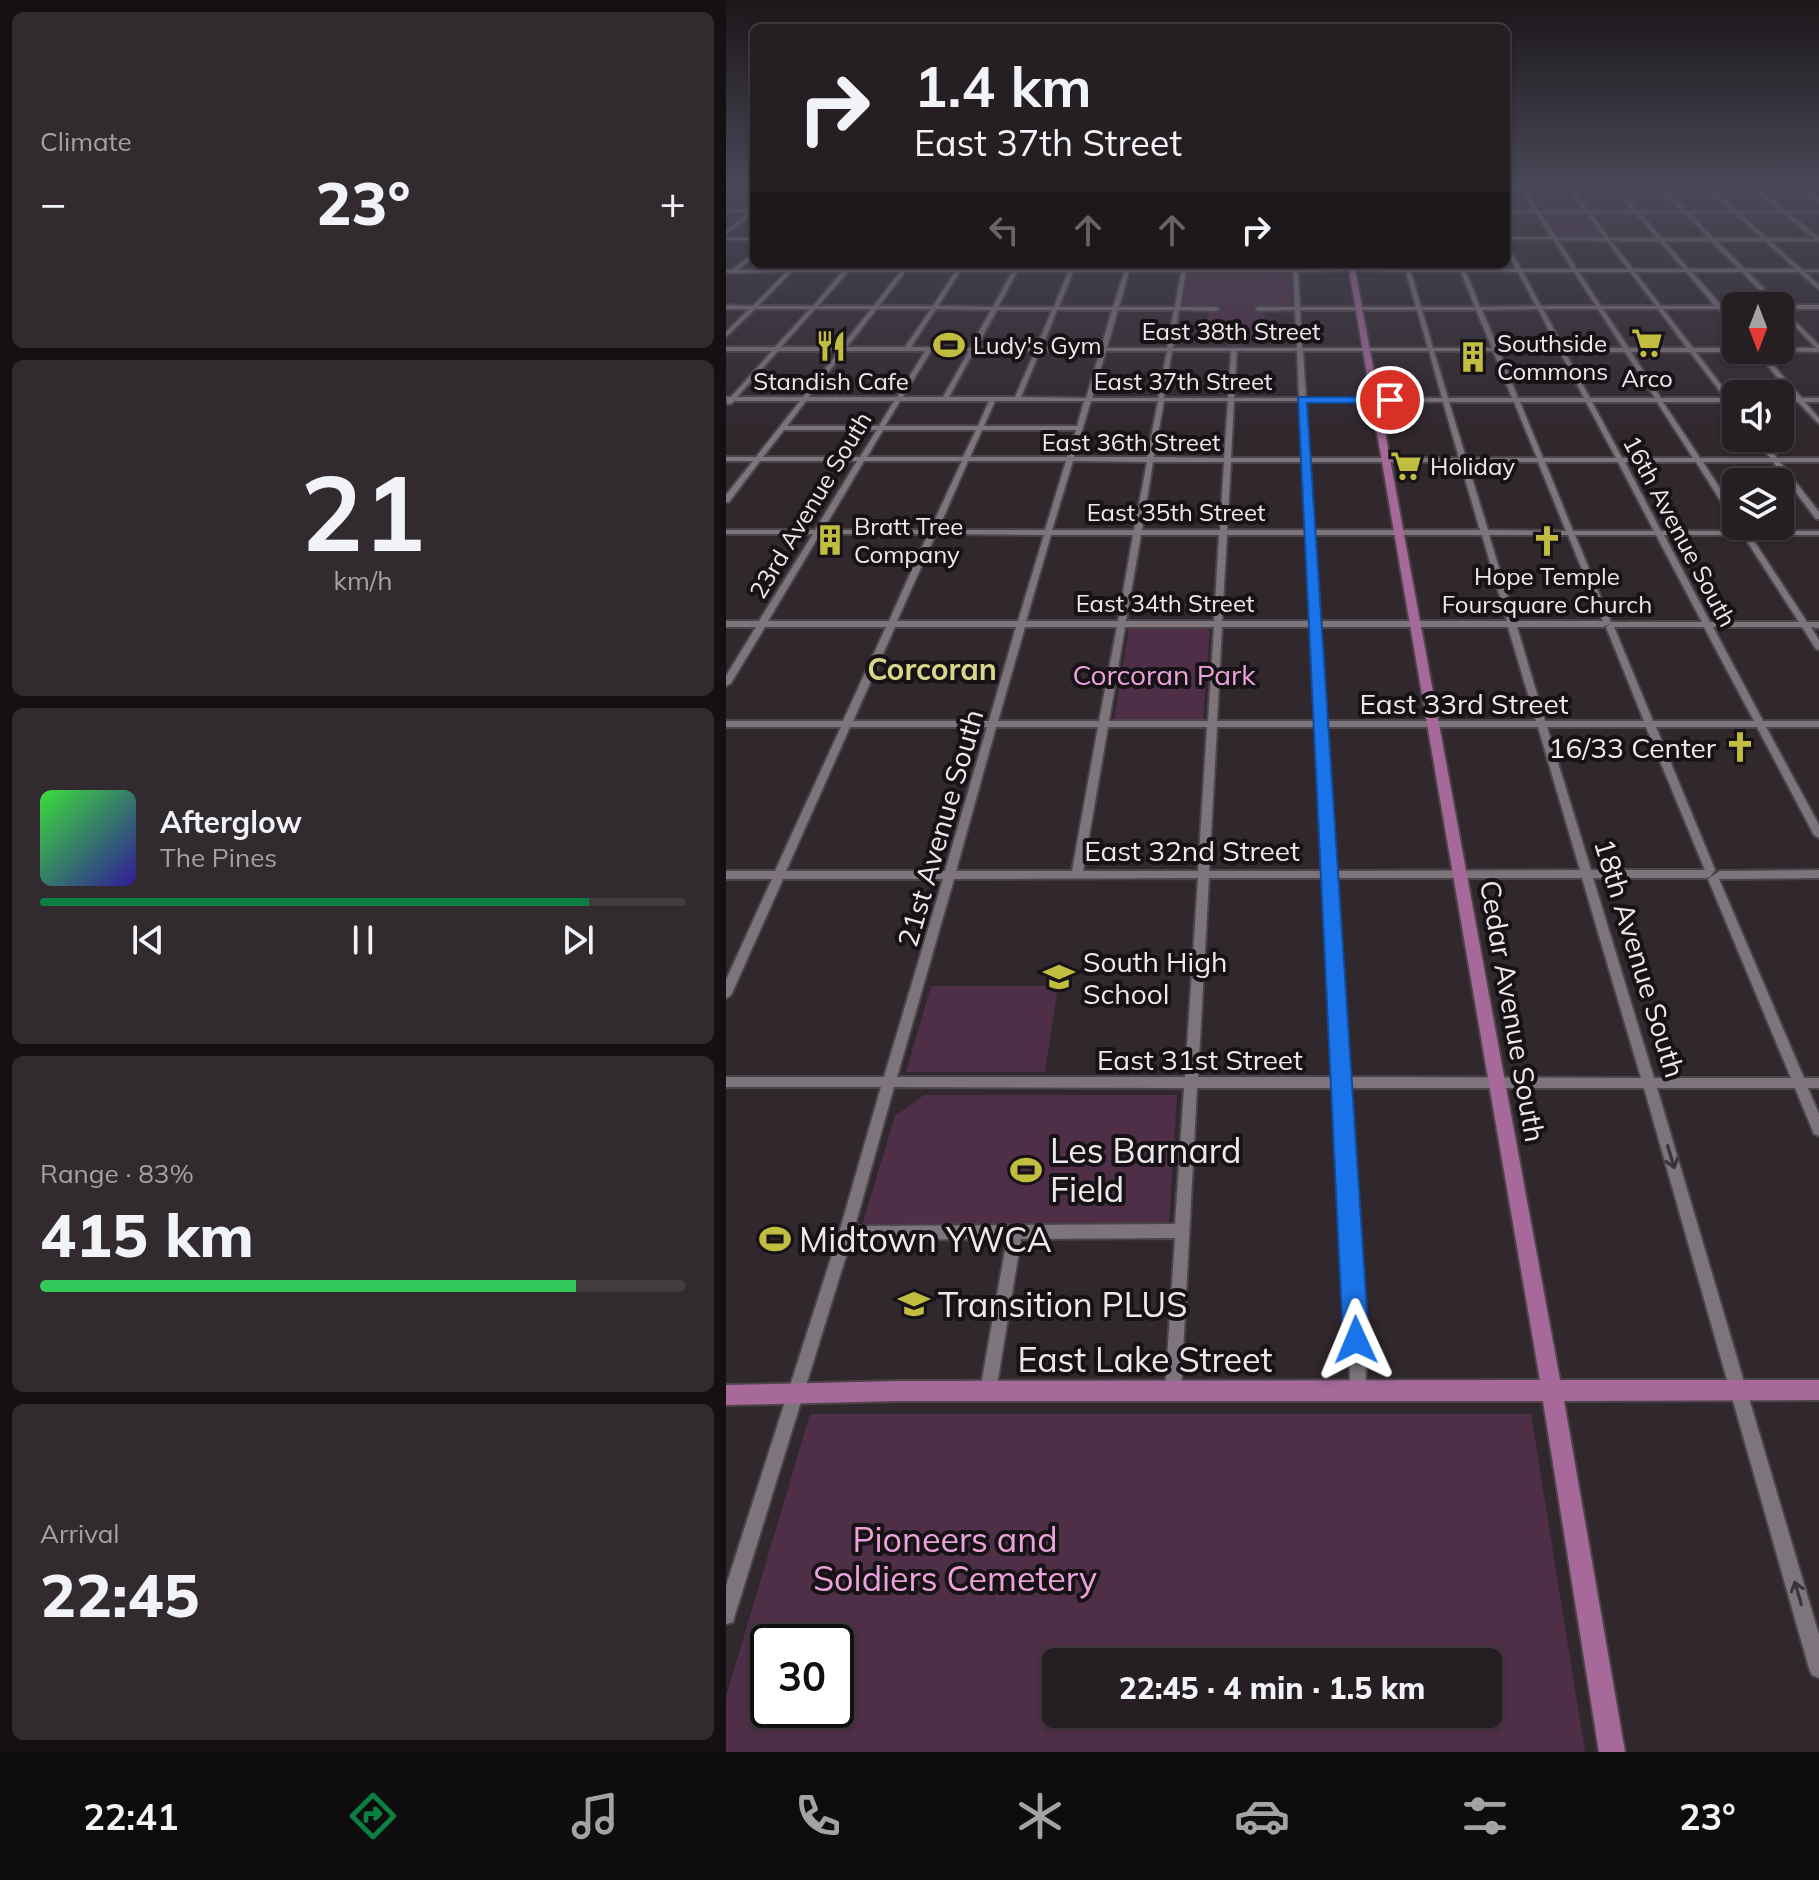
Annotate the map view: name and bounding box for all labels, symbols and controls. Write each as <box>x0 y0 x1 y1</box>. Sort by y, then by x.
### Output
text: 1.4 km <box>914 51 1092 121</box>
icon: right <box>782 56 886 160</box>
text: East 37th Street <box>914 120 1182 165</box>
text: Climate <box>40 125 132 158</box>
text: 23° <box>315 165 411 240</box>
text: − <box>40 175 66 230</box>
text: + <box>660 175 686 230</box>
icon: left <box>982 208 1026 252</box>
icon: ahead <box>1066 208 1110 252</box>
icon: ahead <box>1150 208 1194 252</box>
icon: right <box>1234 208 1278 252</box>
north arrow <box>1722 292 1794 364</box>
map controls <box>1722 292 1794 540</box>
street label: East 38th Street <box>1142 316 1320 346</box>
supermarket icon: Arco <box>1630 326 1664 360</box>
sports icon: Ludy's Gym <box>932 328 966 362</box>
place label: Southside Commons <box>1497 328 1608 386</box>
restaurant icon: Standish Cafe <box>814 329 848 363</box>
place label: Ludy's Gym <box>973 330 1102 360</box>
building icon: Southside Commons <box>1456 340 1490 374</box>
place label: Arco <box>1621 363 1673 393</box>
place label: Standish Cafe <box>753 366 909 396</box>
street label: East 37th Street <box>1094 366 1272 396</box>
pin <box>1356 366 1424 434</box>
icon: arrive <box>1368 378 1412 422</box>
button: sound <box>1722 380 1794 452</box>
street label: 23rd Avenue South <box>742 406 878 604</box>
street label: East 36th Street <box>1042 427 1220 457</box>
street label: 16th Avenue South <box>1617 430 1743 632</box>
text: 21 <box>301 446 425 577</box>
supermarket icon: Holiday <box>1389 449 1423 483</box>
place label: Holiday <box>1430 451 1515 481</box>
button: layers <box>1722 468 1794 540</box>
street label: East 35th Street <box>1087 497 1265 527</box>
place label: Bratt Tree Company <box>854 511 963 569</box>
building icon: Bratt Tree Company <box>813 523 847 557</box>
church icon: Hope Temple Foursquare Church <box>1530 524 1564 558</box>
place label: Hope Temple Foursquare Church <box>1442 561 1652 619</box>
text: km/h <box>334 564 392 597</box>
street label: East 34th Street <box>1076 588 1254 618</box>
district label: Corcoran <box>867 650 997 688</box>
park label: Corcoran Park <box>1072 657 1256 692</box>
street label: East 33rd Street <box>1359 686 1569 721</box>
street label: 21st Avenue South <box>889 705 991 951</box>
place label: 16/33 Center <box>1549 730 1717 765</box>
church icon: 16/33 Center <box>1723 730 1757 764</box>
text: Afterglow <box>160 803 302 841</box>
street label: East 32nd Street <box>1084 833 1300 868</box>
street label: 18th Avenue South <box>1587 834 1693 1082</box>
text: The Pines <box>160 841 277 874</box>
street label: Cedar Avenue South <box>1473 877 1553 1145</box>
icon: previous <box>126 918 170 962</box>
icon: pause <box>341 918 385 962</box>
icon: next <box>556 918 600 962</box>
place label: South High School <box>1083 944 1228 1011</box>
school or university icon: South High School <box>1042 960 1076 994</box>
street label: East 31st Street <box>1097 1042 1303 1077</box>
place label: Les Barnard Field <box>1050 1129 1241 1211</box>
one-way arrow <box>1664 1144 1679 1170</box>
sports icon: Les Barnard Field <box>1009 1153 1043 1187</box>
text: Range · 83% <box>40 1157 194 1190</box>
text: 415 km <box>40 1197 254 1272</box>
place label: Midtown YWCA <box>799 1218 1052 1261</box>
sports icon: Midtown YWCA <box>758 1222 792 1256</box>
place label: Transition PLUS <box>938 1283 1187 1326</box>
school or university icon: Transition PLUS <box>897 1287 931 1321</box>
position arrow <box>1314 1298 1398 1382</box>
street label: East Lake Street <box>1017 1338 1273 1381</box>
text: Arrival <box>40 1517 120 1550</box>
park label: Pioneers and Soldiers Cemetery <box>813 1518 1097 1600</box>
text: 22:45 <box>40 1557 200 1632</box>
one-way arrow <box>1790 1580 1805 1606</box>
speed limit sign: 30 <box>750 1624 854 1728</box>
text: 22:45 · 4 min · 1.5 km <box>1119 1669 1425 1707</box>
icon: directions <box>345 1788 401 1844</box>
icon: music <box>567 1788 623 1844</box>
icon: phone <box>790 1788 846 1844</box>
icon: climate <box>1012 1788 1068 1844</box>
icon: car <box>1234 1788 1290 1844</box>
icon: filters <box>1457 1788 1513 1844</box>
text: 22:41 <box>83 1794 179 1839</box>
text: 23° <box>1679 1794 1736 1839</box>

